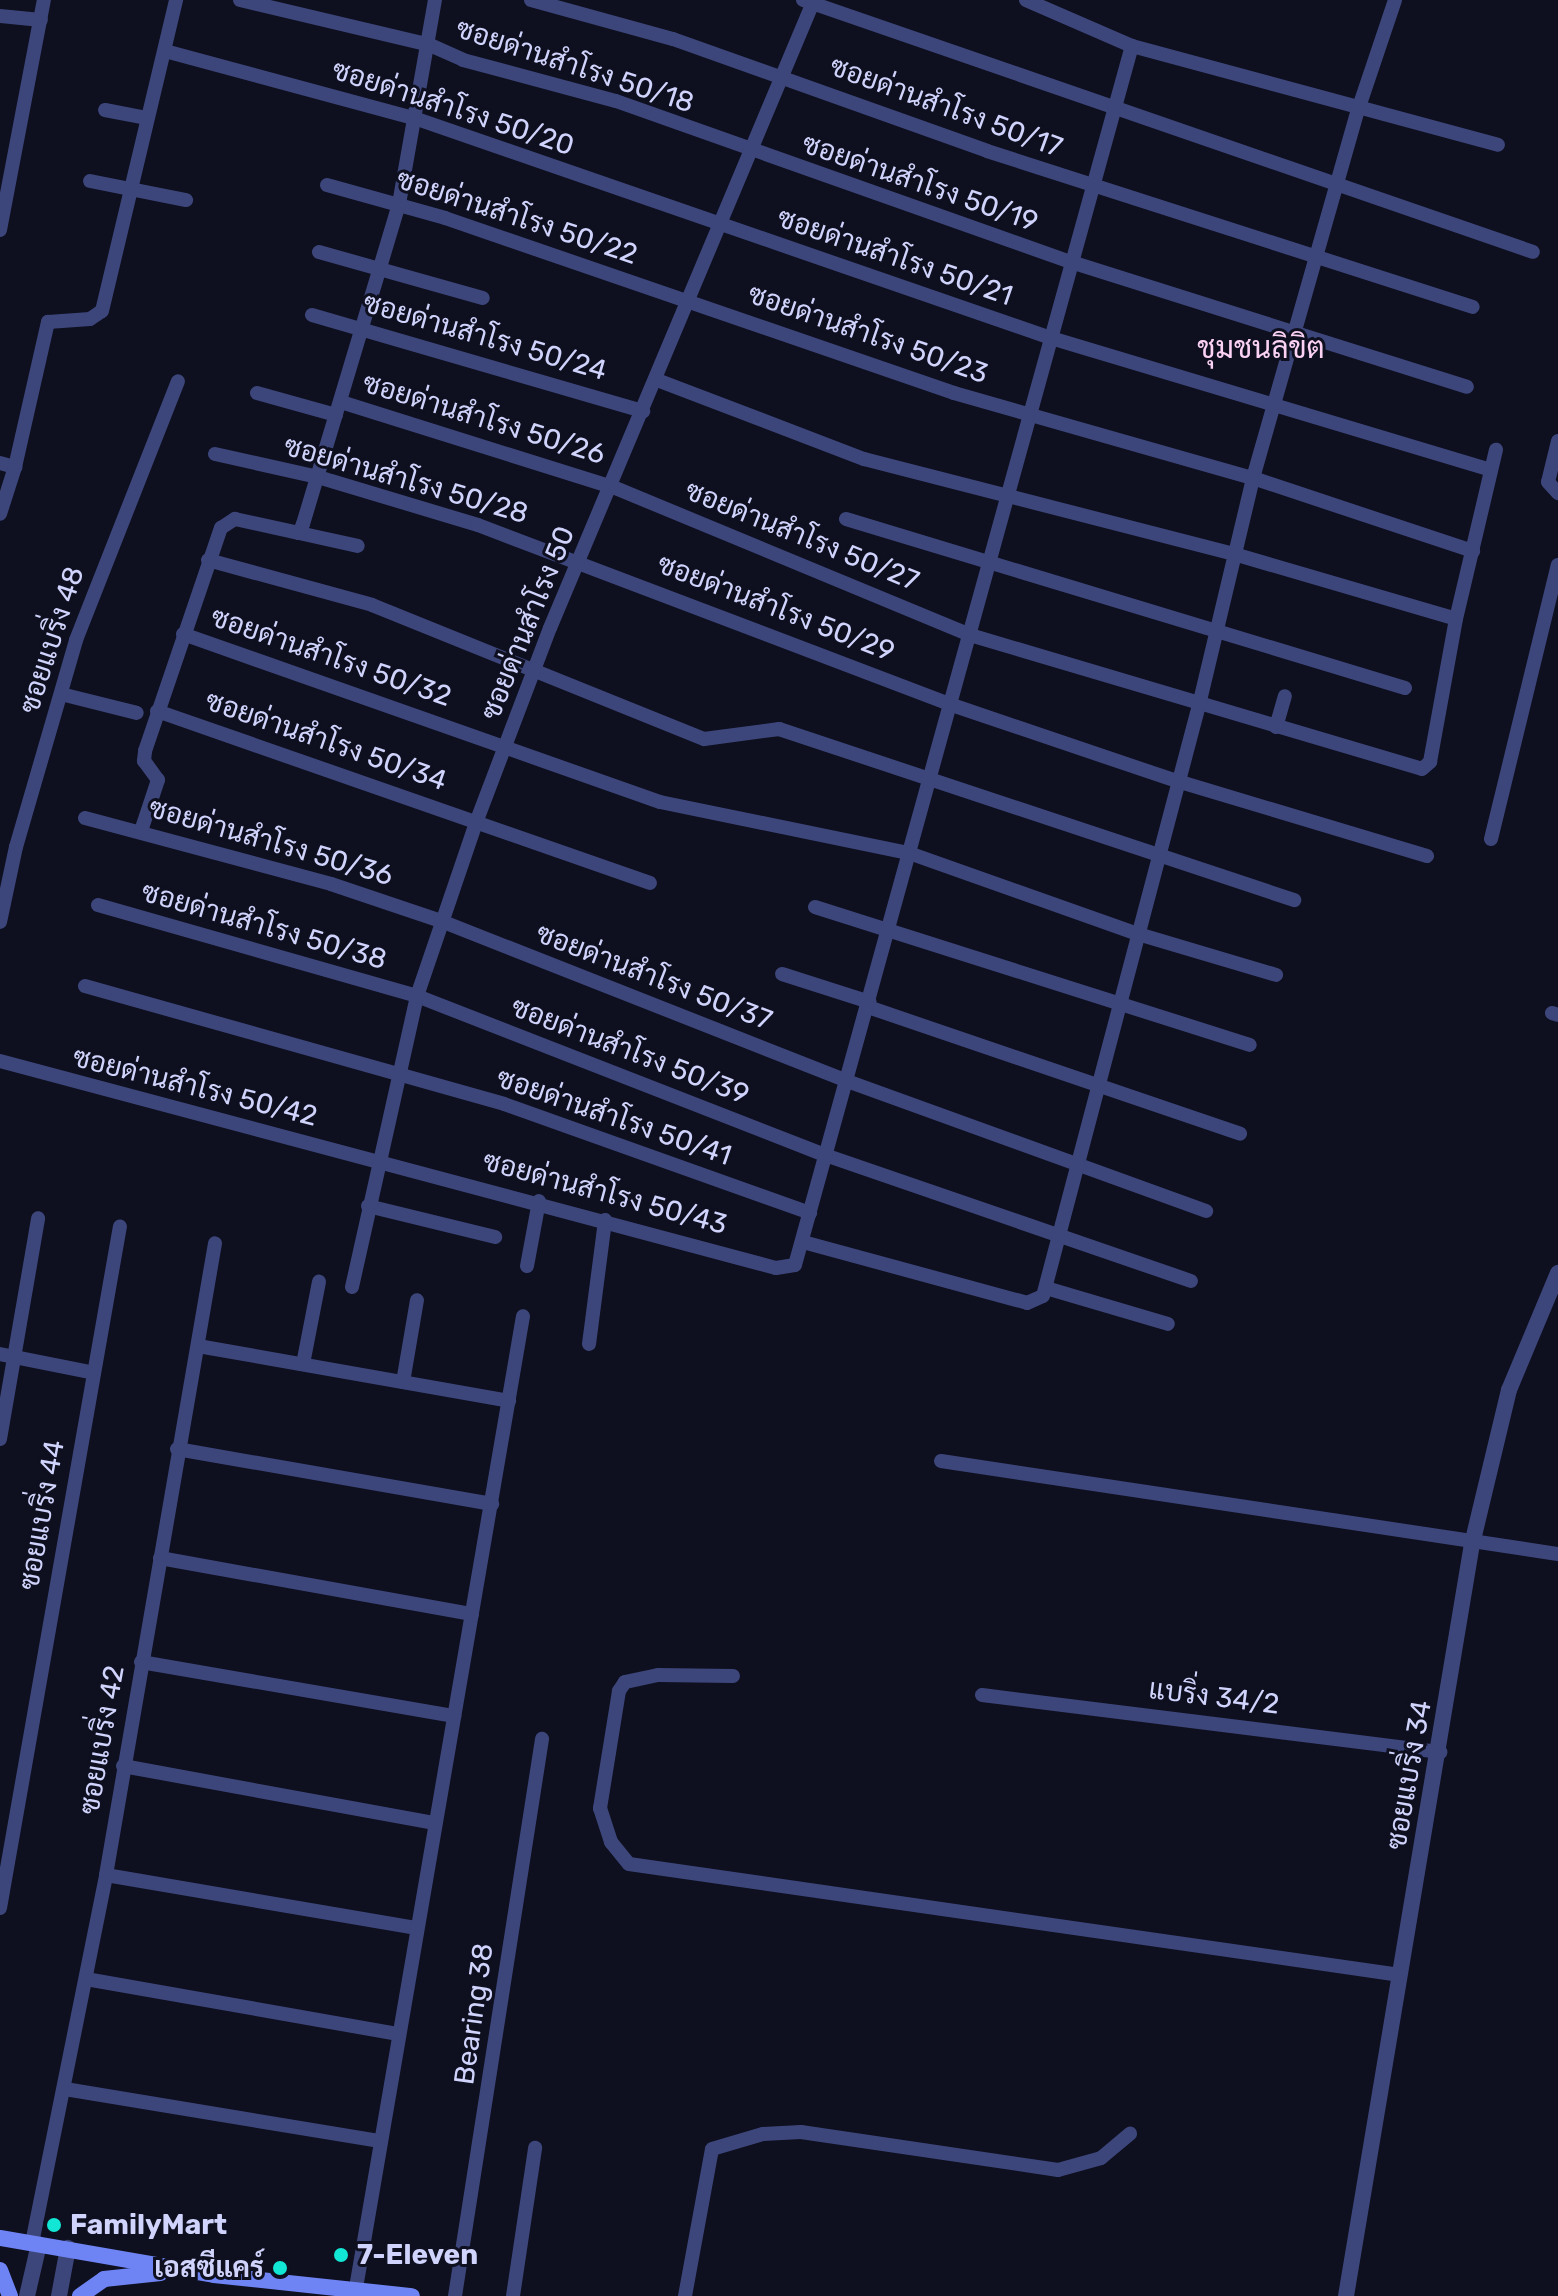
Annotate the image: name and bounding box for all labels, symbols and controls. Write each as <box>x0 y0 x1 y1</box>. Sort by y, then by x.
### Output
street label: ซอยด่านสำโรง 50/18 <box>452 12 698 120</box>
street label: ซอยด่านสำโรง 50/17 <box>825 49 1067 165</box>
street label: ซอยด่านสำโรง 50/20 <box>328 53 578 163</box>
street label: ซอยด่านสำโรง 50/19 <box>798 127 1042 239</box>
street label: ซอยด่านสำโรง 50/22 <box>392 162 642 272</box>
street label: ซอยด่านสำโรง 50/21 <box>773 201 1017 313</box>
street label: ซอยด่านสำโรง 50/23 <box>744 277 992 391</box>
street label: ซอยด่านสำโรง 50/24 <box>359 286 611 388</box>
district label: ชุมชนลิขิต <box>1197 330 1325 366</box>
street label: ซอยด่านสำโรง 50/26 <box>359 366 609 472</box>
street label: ซอยด่านสำโรง 50/28 <box>280 429 532 531</box>
street label: ซอยด่านสำโรง 50/27 <box>680 474 924 598</box>
street label: ซอยด่านสำโรง 50 <box>474 521 582 725</box>
street label: ซอยด่านสำโรง 50/29 <box>653 547 899 669</box>
street label: ซอยแบริ่ง 48 <box>12 562 92 718</box>
street label: ซอยด่านสำโรง 50/32 <box>206 600 456 714</box>
street label: ซอยด่านสำโรง 50/34 <box>201 684 451 798</box>
street label: ซอยด่านสำโรง 50/36 <box>145 791 397 893</box>
street label: ซอยด่านสำโรง 50/38 <box>138 875 390 977</box>
street label: ซอยด่านสำโรง 50/37 <box>531 917 777 1037</box>
street label: ซอยด่านสำโรง 50/39 <box>506 990 754 1112</box>
street label: ซอยด่านสำโรง 50/42 <box>69 1040 321 1134</box>
street label: ซอยด่านสำโรง 50/41 <box>492 1061 736 1173</box>
street label: ซอยด่านสำโรง 50/43 <box>479 1144 731 1242</box>
street label: ซอยแบริ่ง 44 <box>12 1437 72 1593</box>
street label: ซอยแบริ่ง 42 <box>72 1663 132 1817</box>
street label: แบริ่ง 34/2 <box>1147 1672 1281 1722</box>
street label: ซอยแบริ่ง 34 <box>1379 1698 1439 1852</box>
street label: Bearing 38 <box>447 1941 501 2087</box>
place label: FamilyMart <box>70 2208 227 2242</box>
marker: FamilyMart <box>45 2216 63 2234</box>
place label: 7-Eleven <box>357 2238 478 2272</box>
marker: 7-Eleven <box>332 2246 350 2264</box>
place label: เอสซีแคร์ <box>154 2251 264 2285</box>
marker: เอสซีแคร์ <box>271 2259 289 2277</box>

